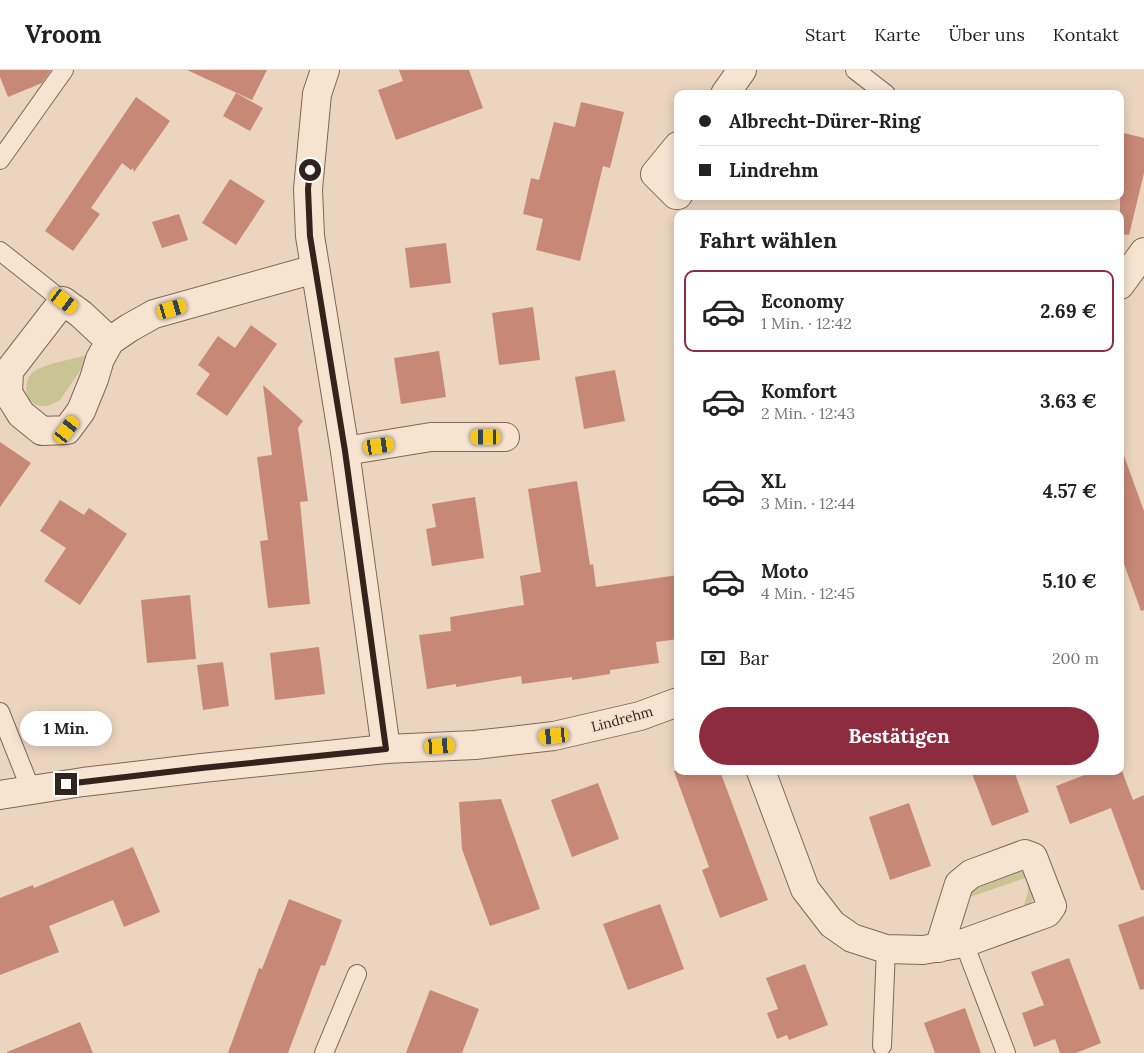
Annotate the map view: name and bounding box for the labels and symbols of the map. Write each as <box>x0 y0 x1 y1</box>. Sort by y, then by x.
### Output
route start <box>299 159 321 181</box>
car <box>47 286 80 316</box>
car <box>155 298 188 320</box>
car <box>51 414 82 446</box>
car <box>471 430 501 445</box>
car <box>363 436 394 456</box>
street label: Lindrehm <box>589 702 655 736</box>
callout: 1 Min. <box>20 712 112 746</box>
car <box>538 727 569 745</box>
car <box>424 738 455 754</box>
route end <box>55 773 77 795</box>

